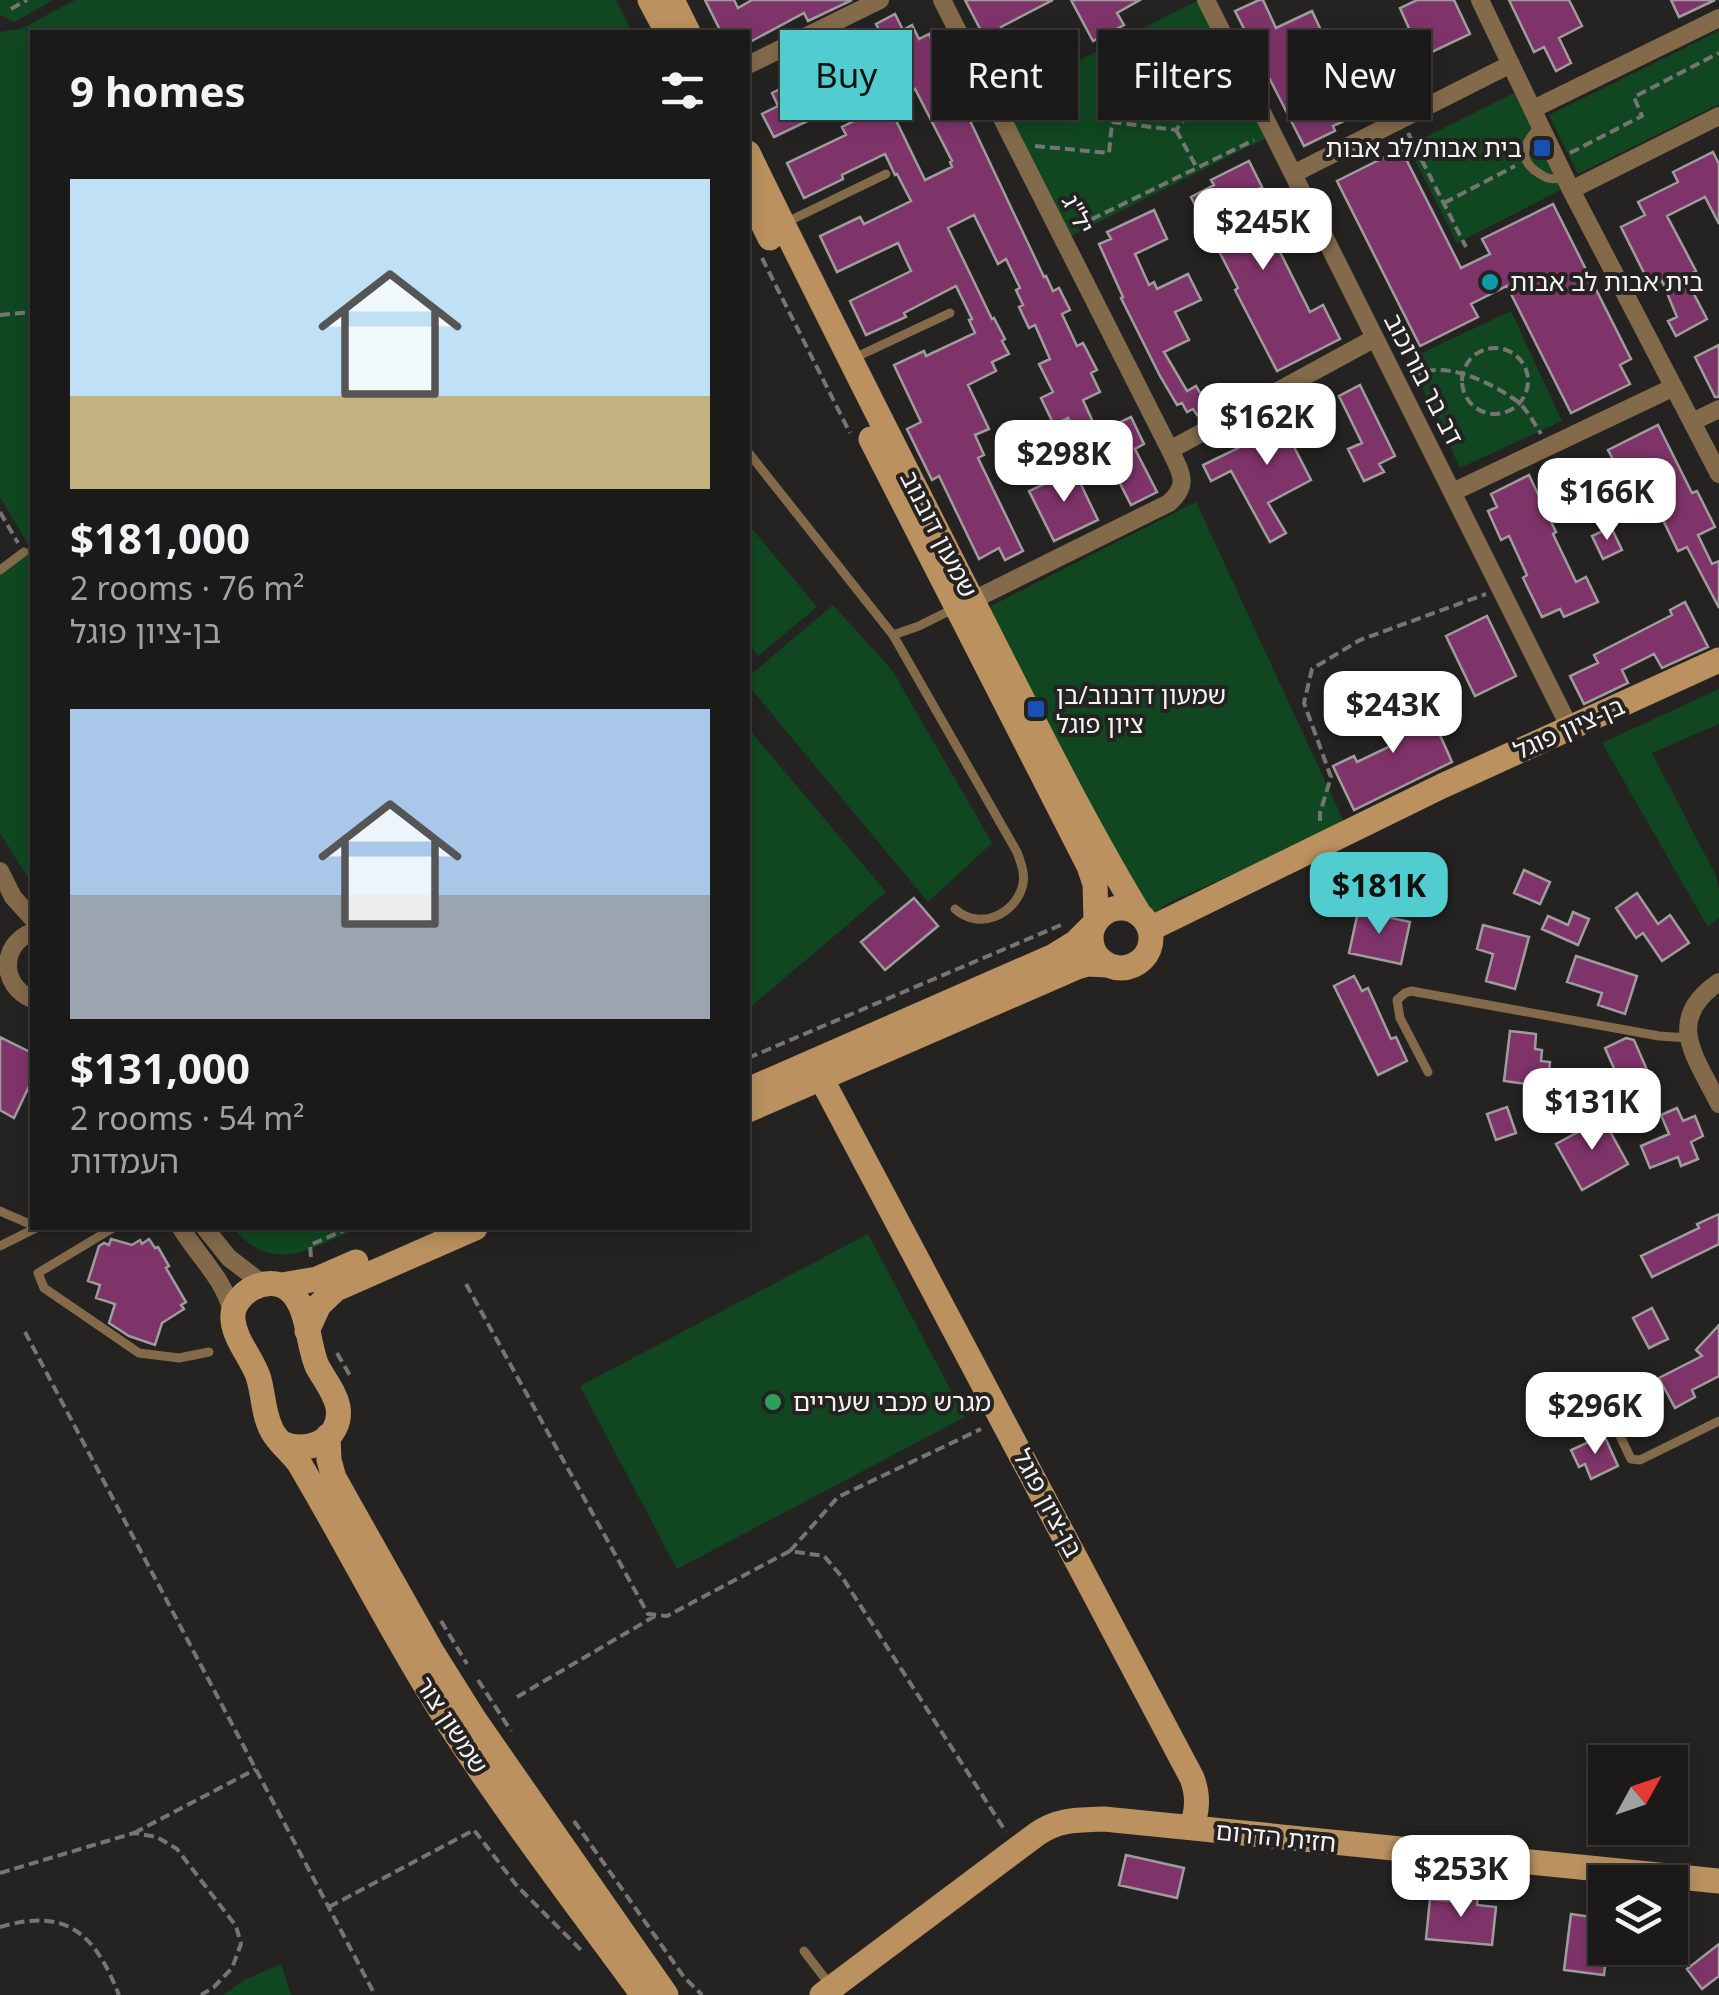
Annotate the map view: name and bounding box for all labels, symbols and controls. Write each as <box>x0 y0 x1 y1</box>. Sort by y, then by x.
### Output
chip: Buy <box>780 30 912 120</box>
chip: Rent <box>932 30 1078 120</box>
chip: Filters <box>1098 30 1268 120</box>
chip: New <box>1288 30 1431 120</box>
text: 9 homes <box>70 62 246 119</box>
icon: filters <box>655 63 710 118</box>
place label: בית אבות/לב אבות <box>1326 130 1522 164</box>
marker: בית אבות/לב אבות <box>1531 137 1553 159</box>
street label: יל"ג <box>1055 188 1103 239</box>
pin: $245K <box>1193 188 1333 273</box>
text: $245K <box>1216 199 1310 242</box>
icon: home <box>300 244 480 424</box>
place label: בית אבות לב אבות <box>1510 264 1704 298</box>
marker: בית אבות לב אבות <box>1479 271 1501 293</box>
street label: דב בר בורוכוב <box>1377 307 1473 450</box>
pin: $162K <box>1197 383 1337 468</box>
text: $162K <box>1220 394 1314 437</box>
pin: $298K <box>994 420 1134 505</box>
text: $298K <box>1017 431 1111 474</box>
pin: $166K <box>1537 458 1677 543</box>
street label: שמעון דובנוב <box>893 464 986 603</box>
text: $166K <box>1560 469 1654 512</box>
text: $181,000 <box>70 509 250 566</box>
text: 2 rooms · 76 m² <box>70 566 304 609</box>
text: בן-ציון פוגל <box>70 609 221 652</box>
pin: $243K <box>1323 671 1463 756</box>
place label: שמעון דובנוב/בן ציון פוגל <box>1056 677 1226 740</box>
text: $243K <box>1346 682 1440 725</box>
street label: בן-ציון פוגל <box>1508 688 1629 767</box>
marker: שמעון דובנוב/בן ציון פוגל <box>1025 698 1047 720</box>
icon: home <box>300 774 480 954</box>
pin: $181K <box>1309 852 1449 937</box>
text: $181K <box>1332 863 1426 906</box>
text: $131,000 <box>70 1039 250 1096</box>
pin: $131K <box>1522 1068 1662 1153</box>
text: $131K <box>1545 1079 1639 1122</box>
text: 2 rooms · 54 m² <box>70 1096 304 1139</box>
text: העמדות <box>70 1139 179 1182</box>
pin: $296K <box>1525 1372 1665 1457</box>
text: $296K <box>1548 1383 1642 1426</box>
place label: מגרש מכבי שעריים <box>793 1384 991 1418</box>
marker: מגרש מכבי שעריים <box>762 1391 784 1413</box>
street label: בן-ציון פוגל <box>1006 1442 1092 1563</box>
street label: שמשון צור <box>409 1669 497 1780</box>
north arrow <box>1588 1745 1688 1845</box>
map controls <box>1588 1745 1688 1965</box>
street label: חזית הדרום <box>1214 1813 1338 1859</box>
pin: $253K <box>1391 1835 1531 1920</box>
text: $253K <box>1414 1846 1508 1889</box>
button: layers <box>1588 1865 1688 1965</box>

